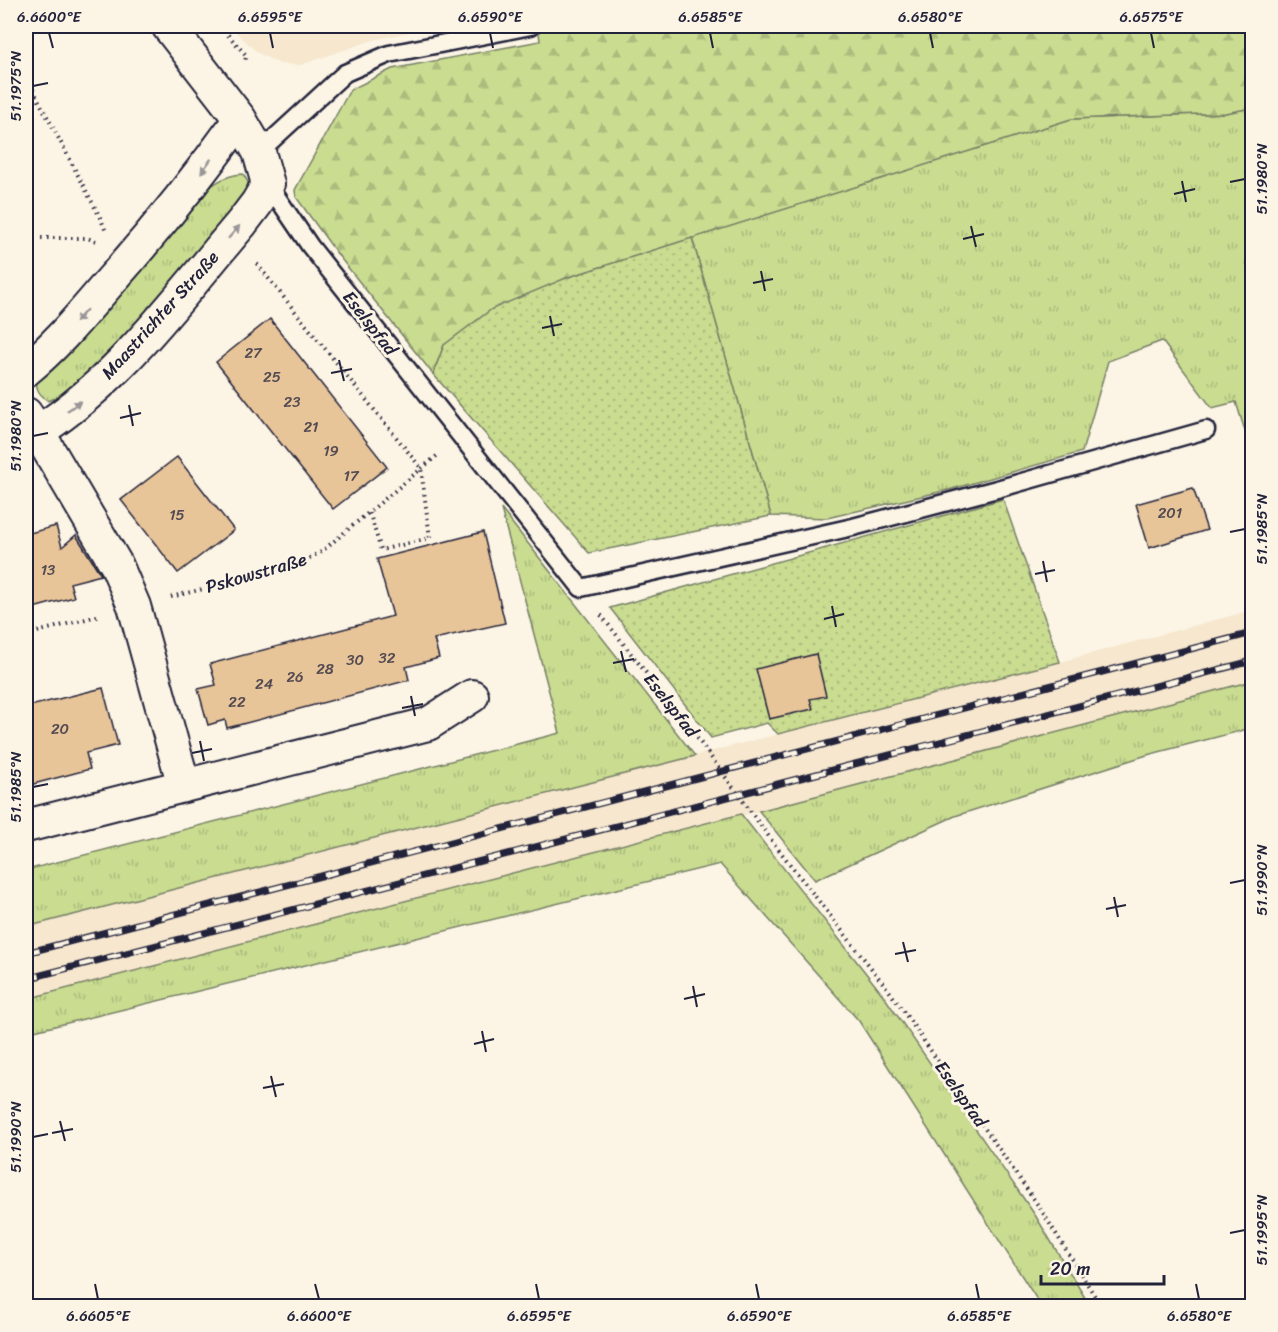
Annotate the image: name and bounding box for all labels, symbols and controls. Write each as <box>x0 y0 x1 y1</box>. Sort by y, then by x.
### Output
text: 6.6600°E <box>17 4 83 30</box>
text: 6.6595°E <box>238 4 304 30</box>
text: 6.6590°E <box>458 4 524 30</box>
text: 6.6585°E <box>678 4 744 30</box>
text: 6.6580°E <box>898 4 964 30</box>
text: 6.6575°E <box>1119 4 1184 30</box>
text: 51.1975°N <box>3 50 29 121</box>
text: 51.1980°N <box>1249 143 1275 215</box>
one-way arrow <box>200 158 212 174</box>
one-way arrow <box>227 225 240 240</box>
street label: Maastrichter Straße <box>93 243 227 387</box>
street label: Eselspfad <box>334 283 407 364</box>
one-way arrow <box>75 308 88 323</box>
house number: 27 <box>244 340 263 366</box>
house number: 25 <box>263 364 281 390</box>
house number: 23 <box>284 389 300 415</box>
text: 51.1980°N <box>3 400 29 472</box>
one-way arrow <box>65 400 81 412</box>
house number: 21 <box>303 414 319 440</box>
house number: 19 <box>323 438 339 464</box>
house number: 17 <box>343 463 360 489</box>
text: 51.1985°N <box>1249 493 1275 564</box>
house number: 201 <box>1158 500 1182 526</box>
house number: 15 <box>169 502 185 528</box>
street label: Pskowstraße <box>202 543 311 603</box>
house number: 13 <box>41 557 55 583</box>
house number: 32 <box>379 645 396 671</box>
house number: 30 <box>346 647 364 673</box>
house number: 28 <box>316 656 334 682</box>
house number: 26 <box>286 664 304 690</box>
street label: Eselspfad <box>635 665 708 746</box>
house number: 24 <box>255 671 273 697</box>
house number: 22 <box>228 689 246 715</box>
house number: 20 <box>51 716 69 742</box>
text: 51.1985°N <box>3 751 29 822</box>
text: 51.1990°N <box>1249 844 1275 916</box>
street label: Eselspfad <box>926 1054 997 1135</box>
text: 51.1990°N <box>3 1101 29 1173</box>
text: 51.1995°N <box>1249 1194 1275 1265</box>
scale bar <box>1041 1248 1164 1286</box>
text: 20 m <box>1050 1253 1090 1285</box>
text: 6.6605°E <box>66 1303 131 1329</box>
text: 6.6600°E <box>287 1303 353 1329</box>
text: 6.6595°E <box>507 1303 573 1329</box>
text: 6.6590°E <box>727 1303 793 1329</box>
text: 6.6585°E <box>947 1303 1013 1329</box>
text: 6.6580°E <box>1167 1303 1233 1329</box>

